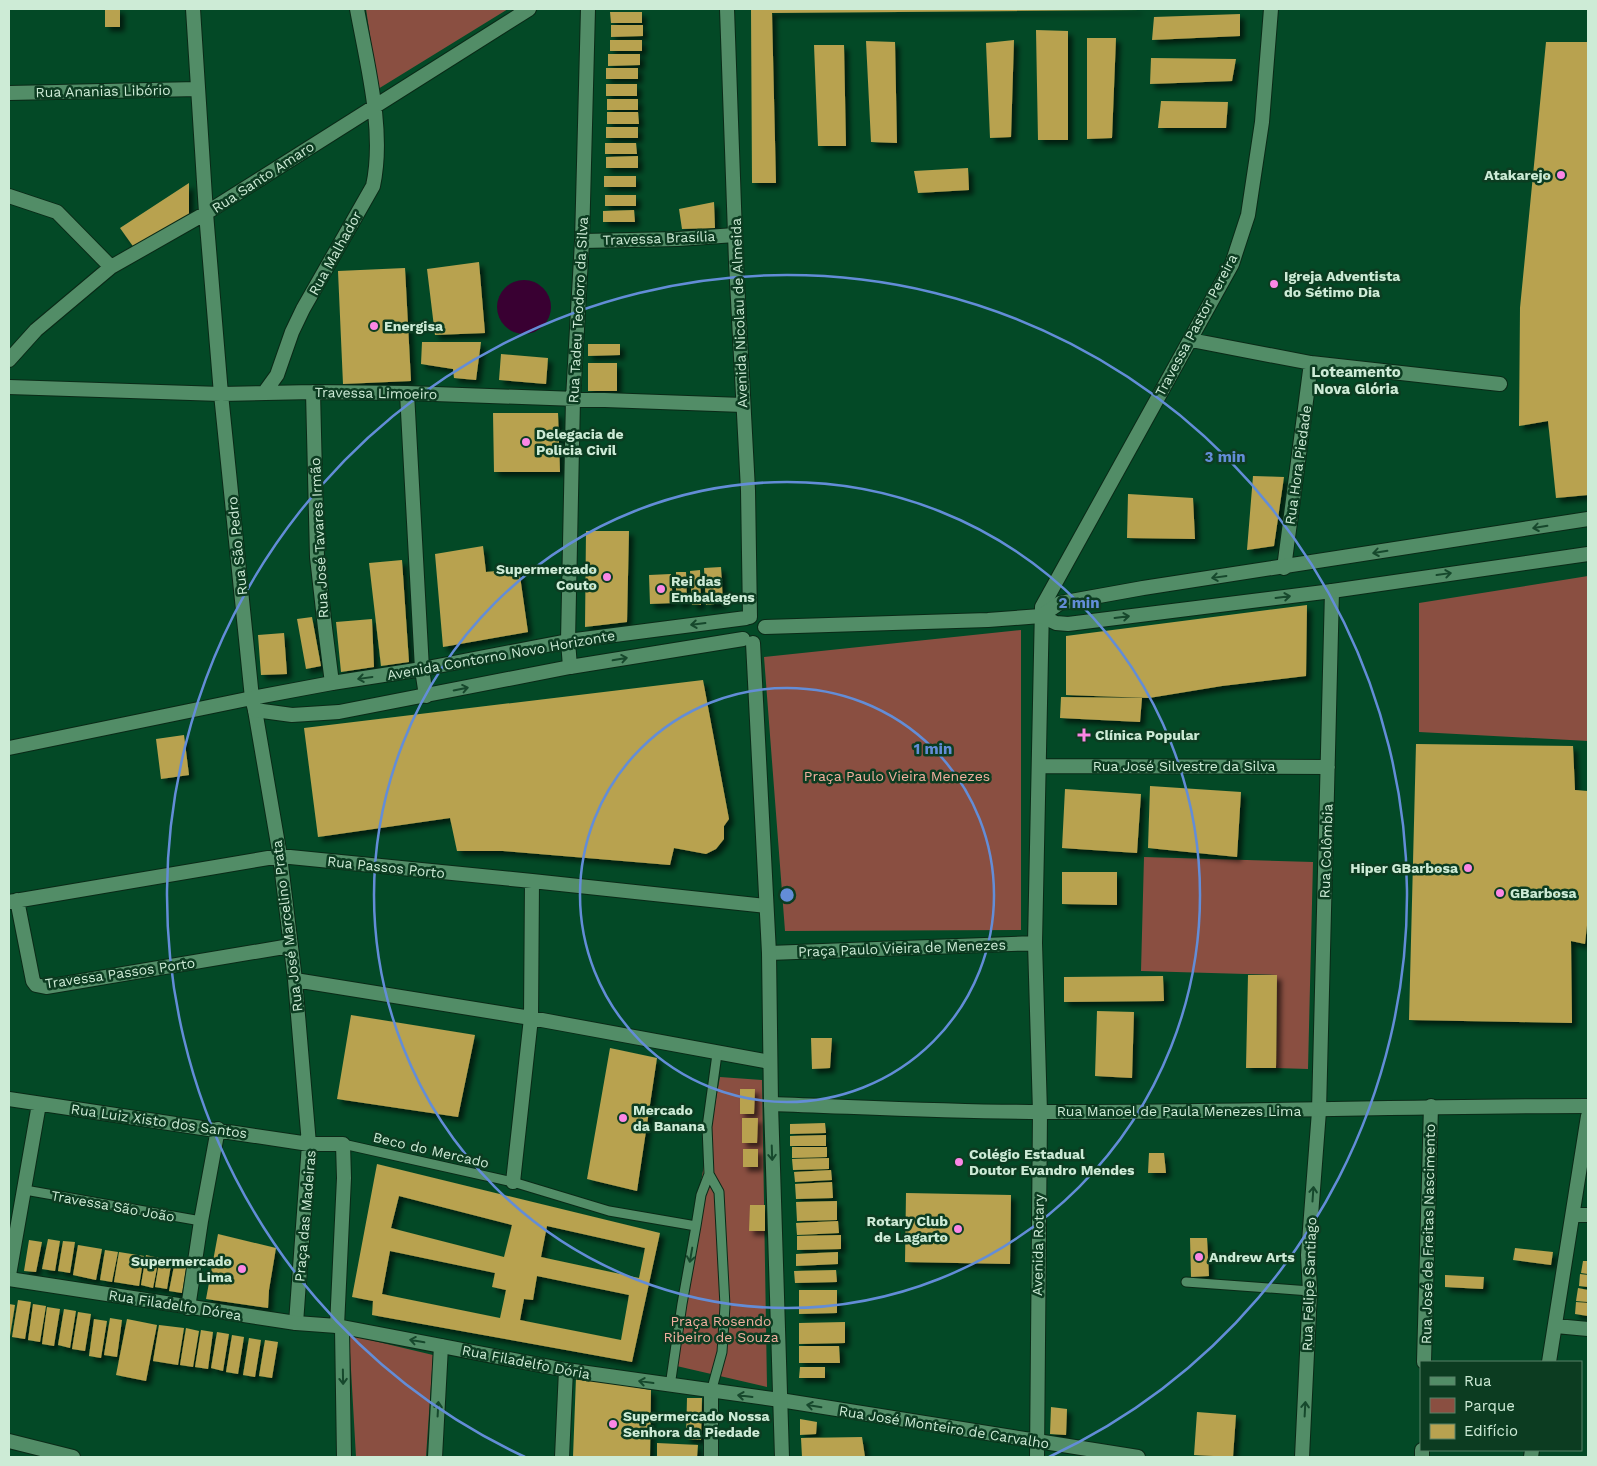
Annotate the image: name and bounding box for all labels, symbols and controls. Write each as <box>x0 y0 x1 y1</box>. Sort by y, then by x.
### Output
street label: Rua Ananias Libório <box>35 82 171 100</box>
street label: Rua Santo Amaro <box>209 138 317 216</box>
place label: Atakarejo <box>1484 167 1551 183</box>
marker: Atakarejo <box>1555 169 1567 181</box>
street label: Rua Malhador <box>305 208 365 298</box>
street label: Rua Tadeu Teodoro da Silva <box>565 216 591 404</box>
street label: Avenida Nicolau de Almeida <box>728 218 750 408</box>
street label: Travessa Brasília <box>602 228 716 248</box>
street label: Travessa Pastor Pereira <box>1152 251 1240 399</box>
place label: Igreja Adventista do Sétimo Dia <box>1284 268 1401 300</box>
marker: Igreja Adventista do Sétimo Dia <box>1268 278 1280 290</box>
place label: Energisa <box>384 318 444 334</box>
marker: Energisa <box>368 320 380 332</box>
district label: Loteamento Nova Glória <box>1311 363 1401 398</box>
street label: Travessa Limoeiro <box>315 384 437 402</box>
street label: Rua Hora Piedade <box>1282 404 1314 526</box>
place label: Delegacia de Policia Civil <box>536 426 624 458</box>
marker: Delegacia de Policia Civil <box>520 436 532 448</box>
text: 3 min <box>1205 448 1245 466</box>
street label: Rua José Tavares Irmão <box>307 457 331 619</box>
street label: Rua São Pedro <box>224 496 250 596</box>
one-way arrow <box>1532 522 1548 532</box>
one-way arrow <box>1372 548 1388 558</box>
place label: Supermercado Couto <box>496 561 597 593</box>
one-way arrow <box>1436 569 1452 579</box>
marker: Supermercado Couto <box>601 571 613 583</box>
one-way arrow <box>1211 572 1227 582</box>
place label: Rei das Embalagens <box>671 573 755 605</box>
marker: Rei das Embalagens <box>655 583 667 595</box>
one-way arrow <box>1275 592 1291 602</box>
text: 2 min <box>1058 594 1100 612</box>
one-way arrow <box>1113 612 1129 622</box>
one-way arrow <box>690 620 706 630</box>
street label: Avenida Contorno Novo Horizonte <box>386 627 616 683</box>
one-way arrow <box>612 653 628 663</box>
one-way arrow <box>357 673 373 683</box>
one-way arrow <box>452 684 468 694</box>
place label: Clínica Popular <box>1095 727 1200 743</box>
marker: Clínica Popular <box>1077 728 1091 742</box>
text: 1 min <box>914 740 952 758</box>
street label: Rua José Silvestre da Silva <box>1093 758 1275 774</box>
park label: Praça Paulo Vieira Menezes <box>804 768 990 784</box>
street label: Rua Colômbia <box>1316 803 1336 899</box>
street label: Rua José Marcelino Prata <box>269 839 305 1013</box>
street label: Rua Passos Porto <box>326 853 446 881</box>
place label: Hiper GBarbosa <box>1350 860 1459 876</box>
marker: Hiper GBarbosa <box>1462 862 1474 874</box>
place label: GBarbosa <box>1510 885 1577 901</box>
centre of rings <box>778 886 796 904</box>
marker: GBarbosa <box>1494 887 1506 899</box>
street label: Praça Paulo Vieira de Menezes <box>798 936 1006 960</box>
street label: Travessa Passos Porto <box>44 955 196 991</box>
street label: Rua Luiz Xisto dos Santos <box>70 1101 248 1141</box>
place label: Mercado da Banana <box>633 1102 706 1134</box>
street label: Rua Manoel de Paula Menezes Lima <box>1057 1103 1301 1119</box>
marker: Mercado da Banana <box>617 1112 629 1124</box>
street label: Rua José de Freitas Nascimento <box>1418 1124 1438 1344</box>
street label: Beco do Mercado <box>371 1129 491 1171</box>
one-way arrow <box>767 1144 777 1161</box>
place label: Colégio Estadual Doutor Evandro Mendes <box>969 1146 1135 1178</box>
street label: Praça das Madeiras <box>291 1149 319 1283</box>
marker: Colégio Estadual Doutor Evandro Mendes <box>953 1156 965 1168</box>
one-way arrow <box>1308 1186 1317 1202</box>
street label: Travessa São João <box>50 1187 176 1225</box>
street label: Avenida Rotary <box>1029 1193 1047 1296</box>
place label: Rotary Club de Lagarto <box>867 1213 948 1245</box>
street label: Rua Felipe Santiago <box>1299 1217 1319 1351</box>
marker: Rotary Club de Lagarto <box>952 1223 964 1235</box>
one-way arrow <box>685 1247 695 1263</box>
place label: Andrew Arts <box>1209 1249 1295 1265</box>
marker: Andrew Arts <box>1193 1251 1205 1263</box>
place label: Supermercado Lima <box>131 1253 233 1285</box>
marker: Supermercado Lima <box>236 1263 248 1275</box>
street label: Rua Filadelfo Dórea <box>107 1287 243 1323</box>
park label: Praça Rosendo Ribeiro de Souza <box>663 1313 779 1345</box>
one-way arrow <box>409 1336 425 1346</box>
street label: Rua Filadelfo Dória <box>461 1342 591 1382</box>
legend <box>1420 1361 1582 1451</box>
one-way arrow <box>338 1369 347 1385</box>
text: Rua <box>1464 1372 1492 1390</box>
one-way arrow <box>638 1377 654 1387</box>
one-way arrow <box>738 1391 754 1401</box>
text: Parque <box>1464 1397 1515 1415</box>
one-way arrow <box>433 1401 442 1417</box>
one-way arrow <box>806 1401 822 1411</box>
one-way arrow <box>1300 1401 1309 1417</box>
street label: Rua José Monteiro de Carvalho <box>838 1402 1050 1452</box>
place label: Supermercado Nossa Senhora da Piedade <box>623 1408 771 1440</box>
marker: Supermercado Nossa Senhora da Piedade <box>607 1418 619 1430</box>
text: Edifício <box>1464 1422 1518 1440</box>

